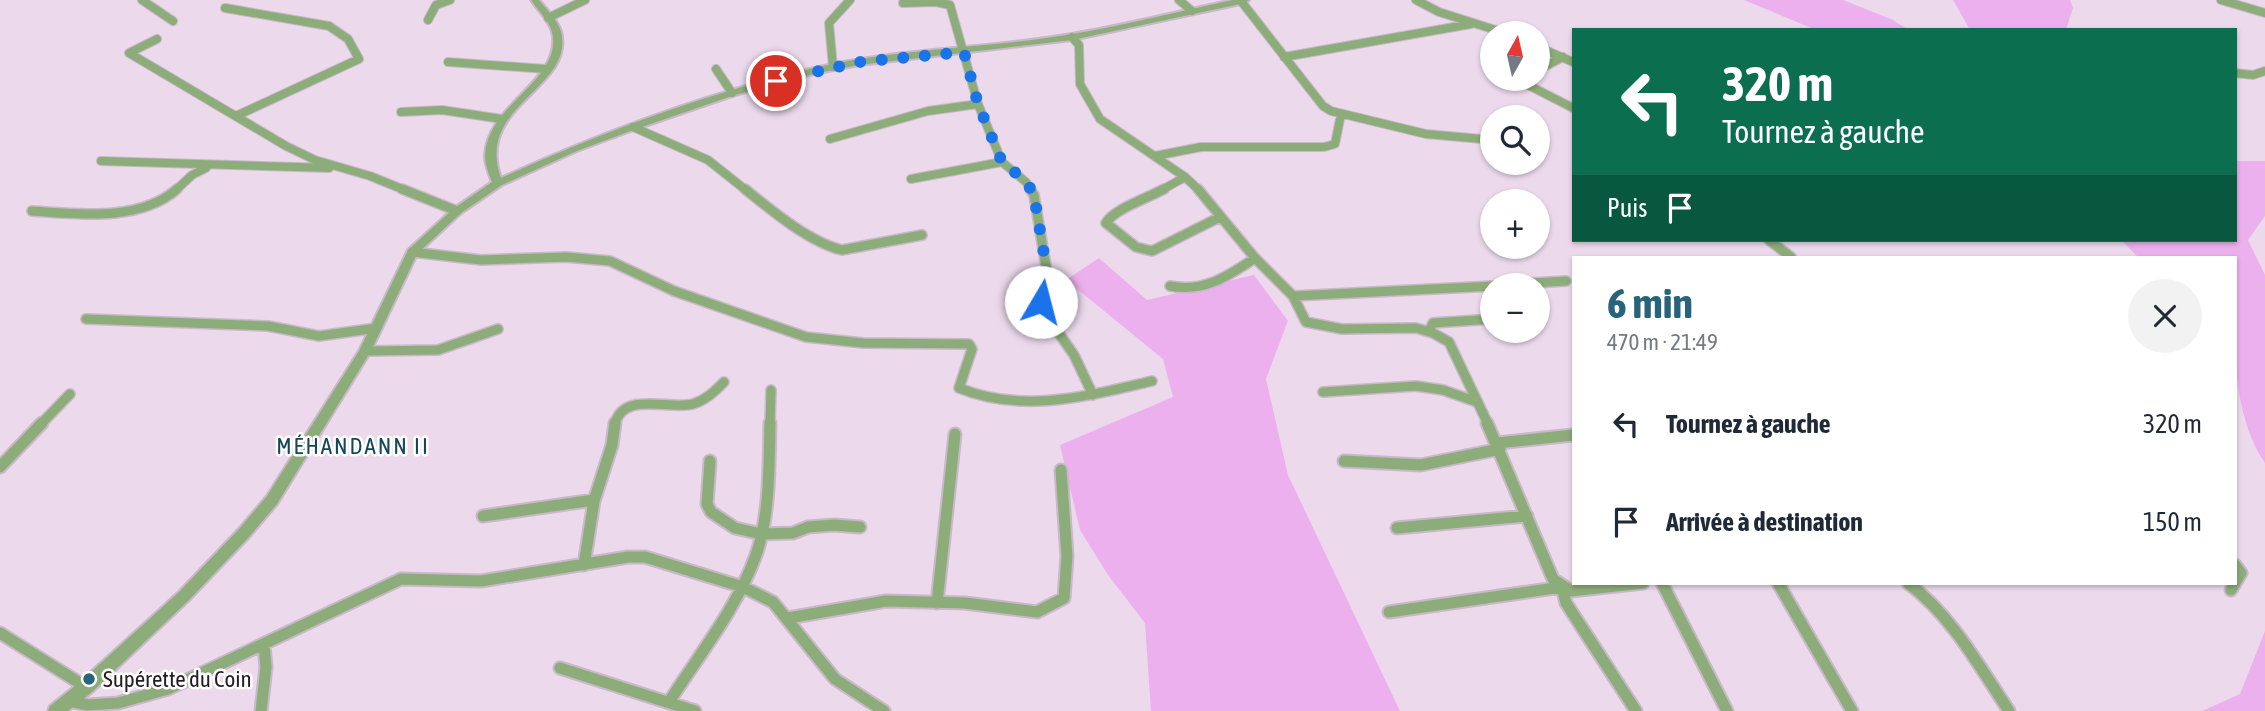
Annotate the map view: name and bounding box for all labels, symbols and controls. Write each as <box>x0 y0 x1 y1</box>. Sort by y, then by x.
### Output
north arrow <box>1480 21 1550 91</box>
map controls <box>1480 21 1550 343</box>
pin <box>746 51 806 111</box>
text: 320 m <box>1722 55 1833 111</box>
icon: left <box>1607 56 1698 147</box>
icon: arrive <box>757 62 795 100</box>
button: search <box>1480 105 1550 175</box>
text: Tournez à gauche <box>1722 113 1925 150</box>
button: + <box>1480 189 1550 259</box>
icon: arrive <box>1661 189 1699 227</box>
text: Puis <box>1607 193 1647 223</box>
position arrow <box>1004 265 1078 339</box>
button: − <box>1480 273 1550 343</box>
text: 6 min <box>1607 279 1693 327</box>
button: close <box>2128 279 2202 353</box>
text: 470 m · 21:49 <box>1607 329 1718 355</box>
icon: left <box>1607 405 1645 443</box>
text: Tournez à gauche <box>1666 409 1831 439</box>
text: 320 m <box>2143 409 2202 439</box>
district label: MÉHANDANN II <box>276 433 430 459</box>
icon: arrive <box>1607 503 1645 541</box>
text: Arrivée à destination <box>1666 507 1863 537</box>
text: 150 m <box>2143 507 2202 537</box>
place label: Supérette du Coin <box>103 666 252 692</box>
marker: Supérette du Coin <box>81 671 97 687</box>

